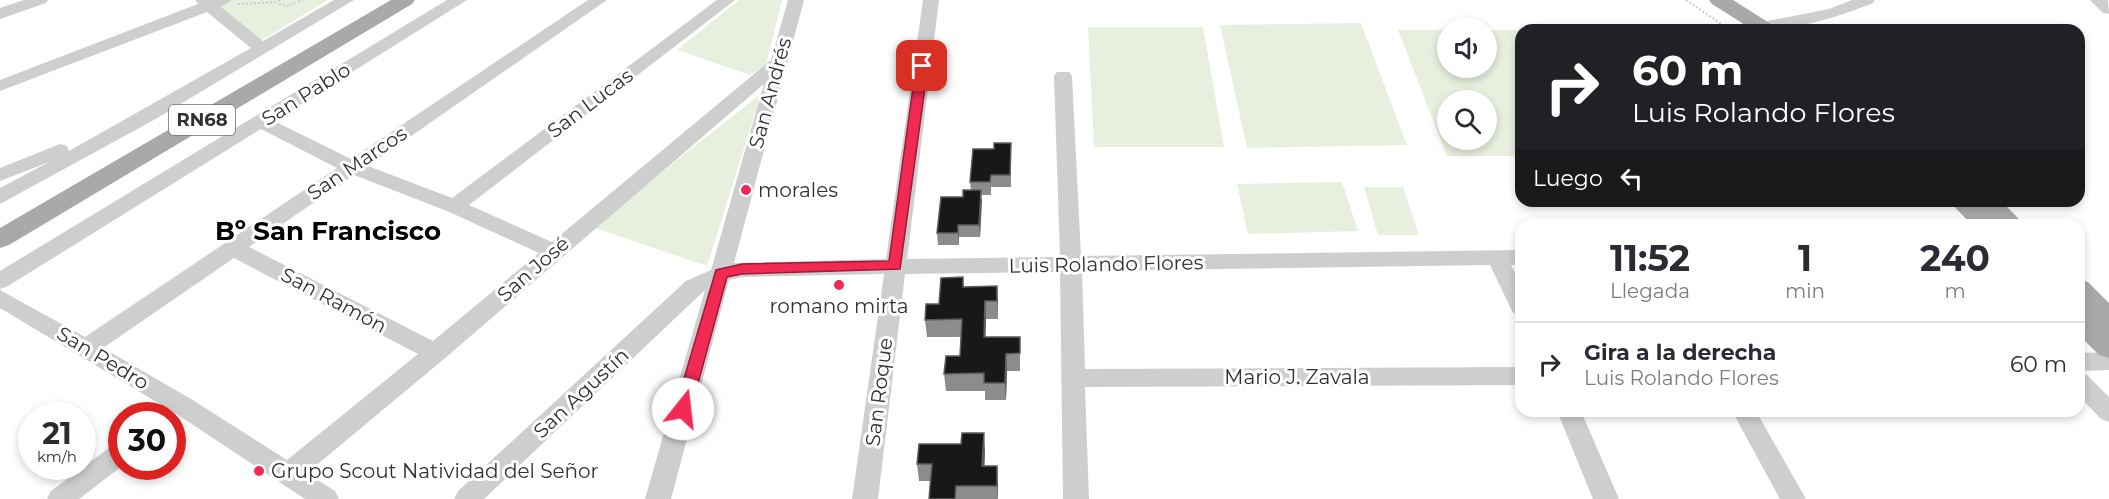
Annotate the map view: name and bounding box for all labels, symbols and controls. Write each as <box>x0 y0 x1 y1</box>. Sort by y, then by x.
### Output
map controls <box>1437 18 1497 150</box>
button: sound <box>1437 18 1497 78</box>
street label: San Andrés <box>744 35 796 151</box>
pin <box>896 40 947 91</box>
text: 60 m <box>1632 44 1743 96</box>
icon: right <box>1533 48 1611 126</box>
icon: arrive <box>905 49 938 82</box>
street label: San Pablo <box>257 57 355 131</box>
street label: San Lucas <box>543 63 638 143</box>
button: search <box>1437 90 1497 150</box>
text: Luis Rolando Flores <box>1632 96 1895 129</box>
road number: RN68 <box>169 105 235 135</box>
street label: San Marcos <box>303 121 412 205</box>
icon: left <box>1615 162 1648 195</box>
text: Luego <box>1533 165 1603 192</box>
place label: morales <box>758 178 838 202</box>
marker: morales <box>739 183 753 197</box>
district label: Bº San Francisco <box>215 215 441 247</box>
street label: San José <box>492 231 574 307</box>
text: 11:52 <box>1610 236 1690 280</box>
text: 1 <box>1798 236 1812 280</box>
text: 240 <box>1920 236 1990 280</box>
street label: Luis Rolando Flores <box>1008 250 1204 278</box>
street label: San Ramón <box>277 262 391 338</box>
marker: romano mirta <box>832 278 846 292</box>
text: Llegada <box>1610 279 1690 303</box>
text: min <box>1785 279 1825 303</box>
text: m <box>1944 279 1966 303</box>
place label: romano mirta <box>769 294 909 318</box>
street label: San Pedro <box>53 321 153 395</box>
street label: San Roque <box>860 336 898 448</box>
text: Gira a la derecha <box>1584 339 1776 366</box>
street label: San Agustín <box>529 343 633 443</box>
icon: right <box>1533 348 1566 381</box>
text: 60 m <box>2010 351 2067 378</box>
street label: Mario J. Zavala <box>1224 365 1370 389</box>
text: Luis Rolando Flores <box>1584 366 1779 390</box>
position arrow <box>651 377 715 441</box>
speed limit sign: 30 <box>108 402 186 480</box>
text: 21 <box>42 415 72 452</box>
text: km/h <box>37 447 77 466</box>
place label: Grupo Scout Natividad del Señor <box>271 459 599 483</box>
marker: Grupo Scout Natividad del Señor <box>252 464 266 478</box>

